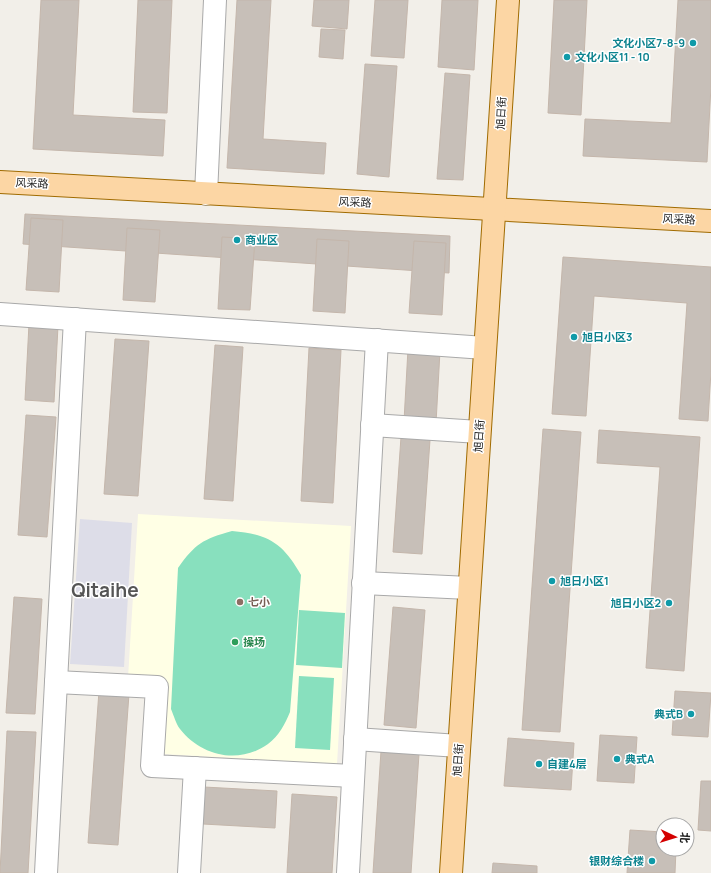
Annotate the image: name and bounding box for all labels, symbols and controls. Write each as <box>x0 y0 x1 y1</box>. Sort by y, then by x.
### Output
place label: 文化小区7-8-9 <box>612 35 685 50</box>
marker: 文化小区7-8-9 <box>688 38 698 48</box>
place label: 文化小区11 - 10 <box>575 49 650 64</box>
marker: 文化小区11 - 10 <box>562 52 572 62</box>
street label: 旭日街 <box>492 96 509 130</box>
street label: 风采路 <box>15 174 49 191</box>
street label: 风采路 <box>338 193 372 210</box>
street label: 风采路 <box>662 210 696 227</box>
place label: 商业区 <box>245 232 278 247</box>
marker: 商业区 <box>232 235 242 245</box>
place label: 旭日小区3 <box>582 329 632 344</box>
marker: 旭日小区3 <box>569 332 579 342</box>
street label: 旭日街 <box>470 419 487 453</box>
place label: 旭日小区1 <box>560 573 609 588</box>
marker: 旭日小区1 <box>547 576 557 586</box>
district label: Qitaihe <box>71 577 139 603</box>
place label: 七小 <box>248 594 270 609</box>
place label: 旭日小区2 <box>610 595 661 610</box>
marker: 七小 <box>235 597 245 607</box>
marker: 旭日小区2 <box>664 598 674 608</box>
place label: 操场 <box>243 634 265 649</box>
marker: 操场 <box>230 637 240 647</box>
place label: 典式B <box>654 706 683 721</box>
marker: 典式B <box>686 709 696 719</box>
street label: 旭日街 <box>449 743 466 777</box>
place label: 典式A <box>625 751 655 766</box>
marker: 典式A <box>612 754 622 764</box>
place label: 自建4层 <box>547 756 587 771</box>
marker: 自建4层 <box>534 759 544 769</box>
north arrow <box>655 817 695 857</box>
text: 北 <box>678 832 693 844</box>
place label: 银财综合楼 <box>589 853 644 868</box>
marker: 银财综合楼 <box>647 856 657 866</box>

